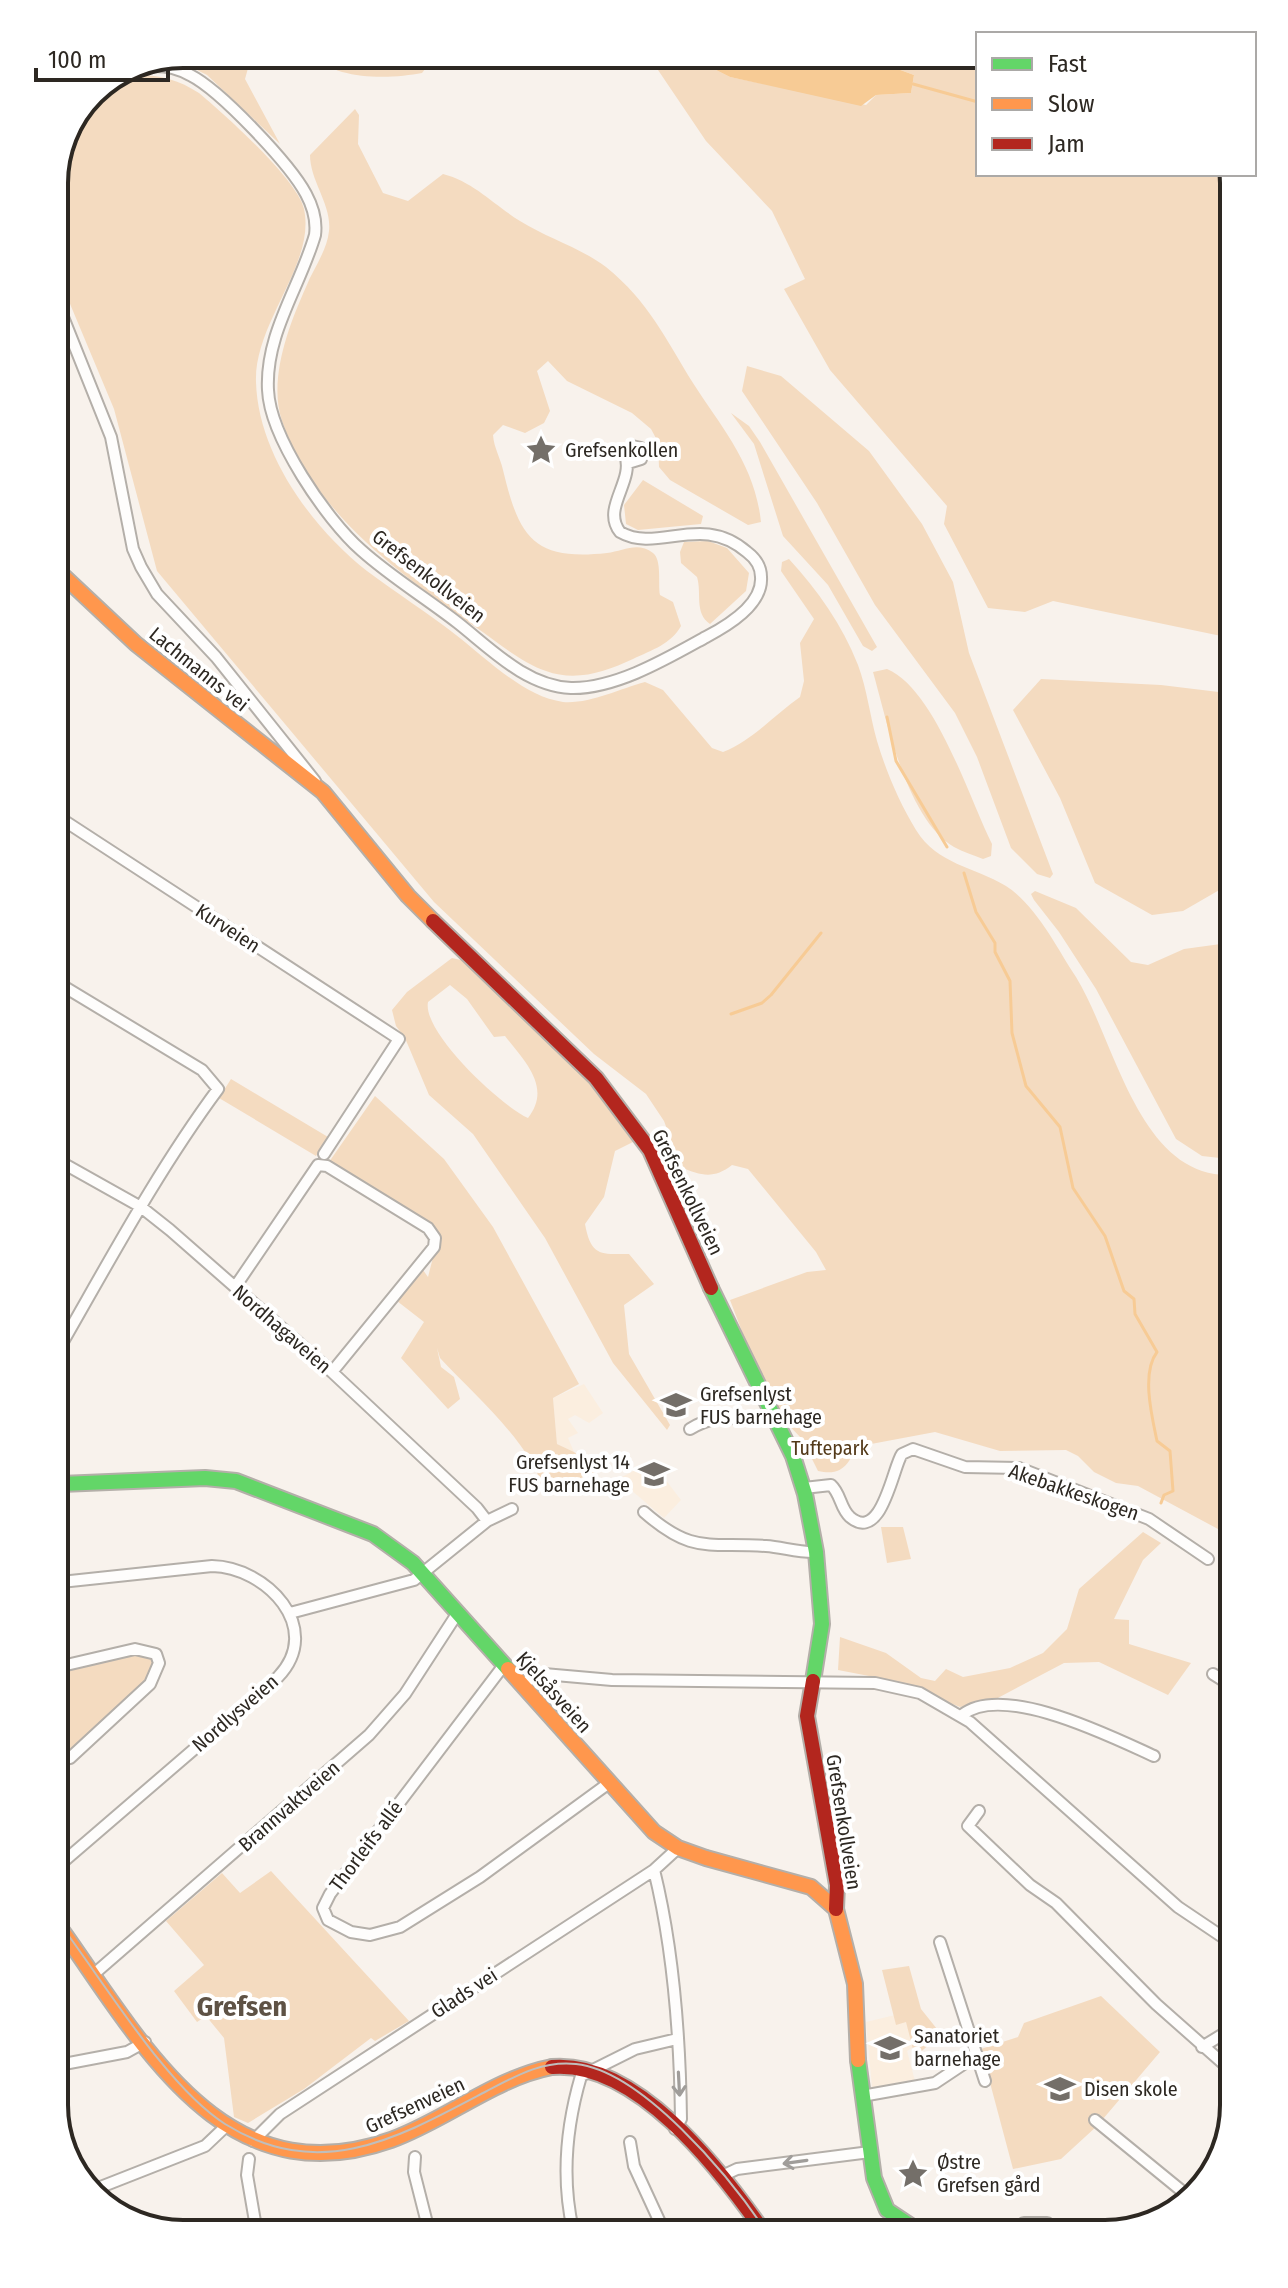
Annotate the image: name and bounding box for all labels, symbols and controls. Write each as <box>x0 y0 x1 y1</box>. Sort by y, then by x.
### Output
scale bar <box>36 32 168 82</box>
legend <box>976 32 1256 176</box>
text: 100 m <box>48 46 106 74</box>
text: Fast <box>1048 50 1087 78</box>
text: Slow <box>1048 90 1095 118</box>
text: Jam <box>1048 130 1085 158</box>
place icon: Grefsenkollen <box>524 433 558 467</box>
place label: Grefsenkollen <box>565 438 678 462</box>
street label: Grefsenkollveien <box>368 524 490 628</box>
street label: Lachmanns vei <box>144 622 254 716</box>
street label: Kurveien <box>191 898 265 958</box>
street label: Grefsenkollveien <box>647 1125 729 1259</box>
street label: Nordhagaveien <box>228 1280 336 1378</box>
place label: Grefsenlyst FUS barnehage <box>700 1382 822 1429</box>
school or university icon: Grefsenlyst FUS barnehage <box>659 1388 693 1422</box>
park label: Tuftepark <box>791 1436 870 1460</box>
place label: Grefsenlyst 14 FUS barnehage <box>508 1450 630 1497</box>
school or university icon: Grefsenlyst 14 FUS barnehage <box>637 1457 671 1491</box>
street label: Akebakkeskogen <box>1006 1459 1142 1525</box>
street label: Kjelsåsveien <box>511 1646 597 1738</box>
street label: Nordlysveien <box>187 1669 283 1757</box>
street label: Grefsenkollveien <box>821 1752 867 1892</box>
street label: Brannvaktveien <box>233 1755 345 1857</box>
street label: Thorleifs allé <box>324 1796 408 1896</box>
street label: Glads vei <box>426 1963 502 2023</box>
district label: Grefsen <box>197 1990 287 2023</box>
place label: Sanatoriet barnehage <box>914 2024 1001 2071</box>
school or university icon: Sanatoriet barnehage <box>873 2031 907 2065</box>
one-way arrow <box>672 2070 687 2097</box>
street label: Grefsenveien <box>362 2072 468 2138</box>
school or university icon: Disen skole <box>1043 2072 1077 2106</box>
place label: Disen skole <box>1084 2077 1178 2101</box>
place label: Østre Grefsen gård <box>937 2150 1040 2197</box>
one-way arrow <box>783 2155 808 2170</box>
place icon: Østre Grefsen gård <box>896 2157 930 2191</box>

